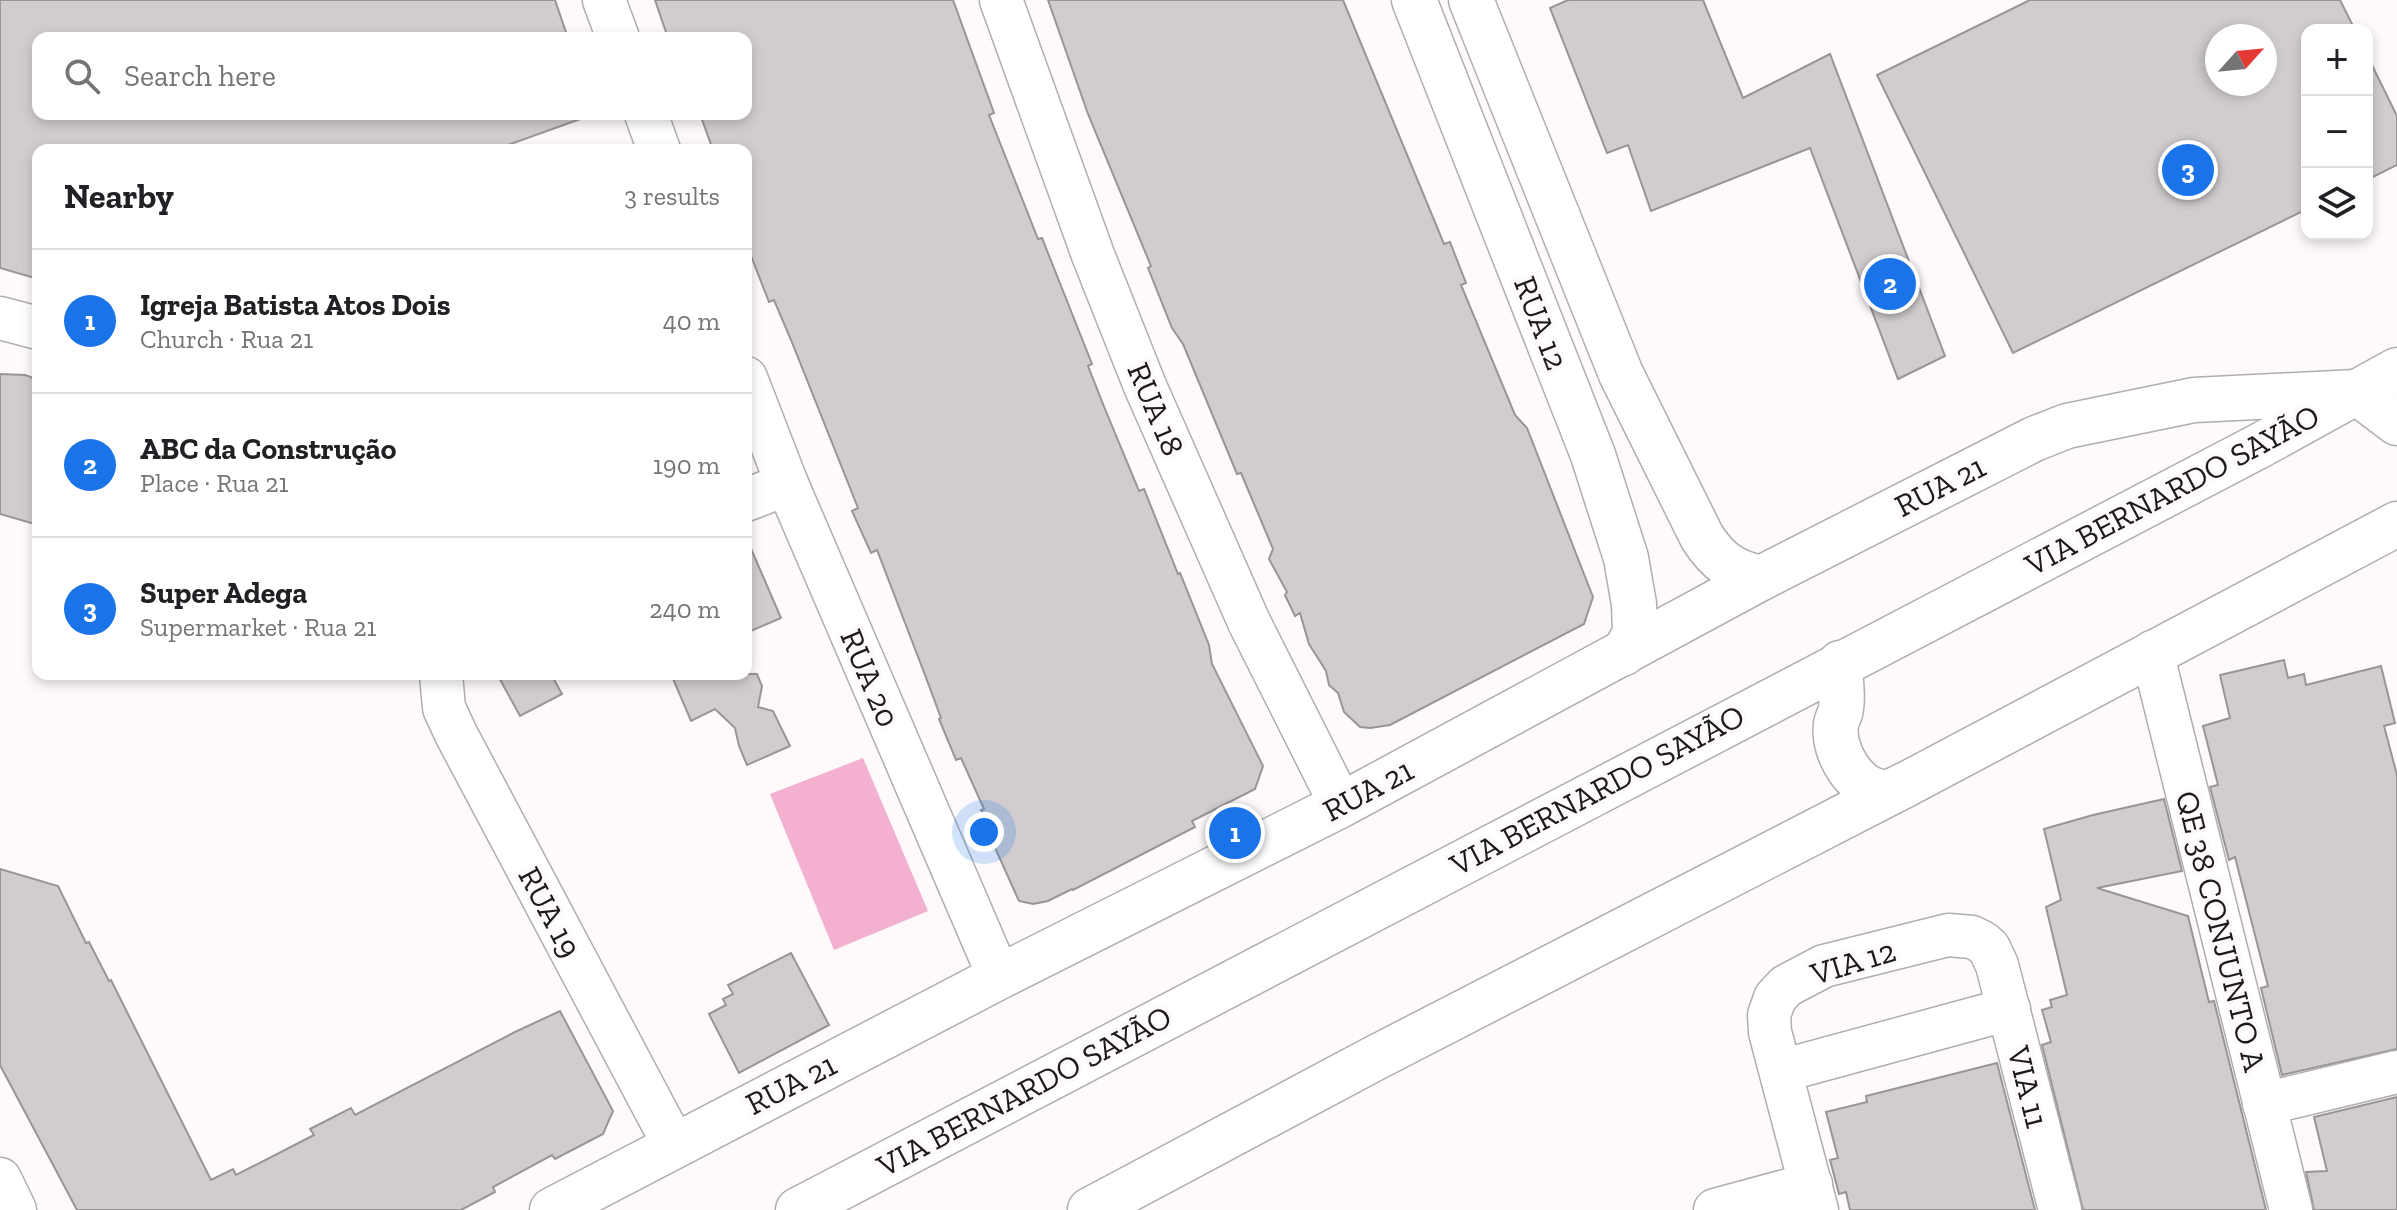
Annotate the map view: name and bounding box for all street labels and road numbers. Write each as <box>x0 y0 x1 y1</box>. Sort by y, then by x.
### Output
street label: RUA 12 <box>1506 271 1576 375</box>
street label: RUA 18 <box>1119 357 1193 461</box>
street label: VIA BERNARDO SAYÃO <box>2018 396 2326 584</box>
street label: RUA 21 <box>1888 447 1992 525</box>
street label: RUA 20 <box>832 623 908 733</box>
street label: VIA BERNARDO SAYÃO <box>1443 696 1751 884</box>
street label: RUA 21 <box>1316 751 1420 829</box>
street label: QE 38 CONJUNTO A <box>2168 787 2274 1075</box>
street label: RUA 19 <box>510 860 590 964</box>
street label: VIA 12 <box>1805 931 1900 993</box>
street label: VIA BERNARDO SAYÃO <box>870 997 1178 1185</box>
street label: VIA 11 <box>1999 1041 2056 1132</box>
street label: RUA 21 <box>739 1045 843 1123</box>

